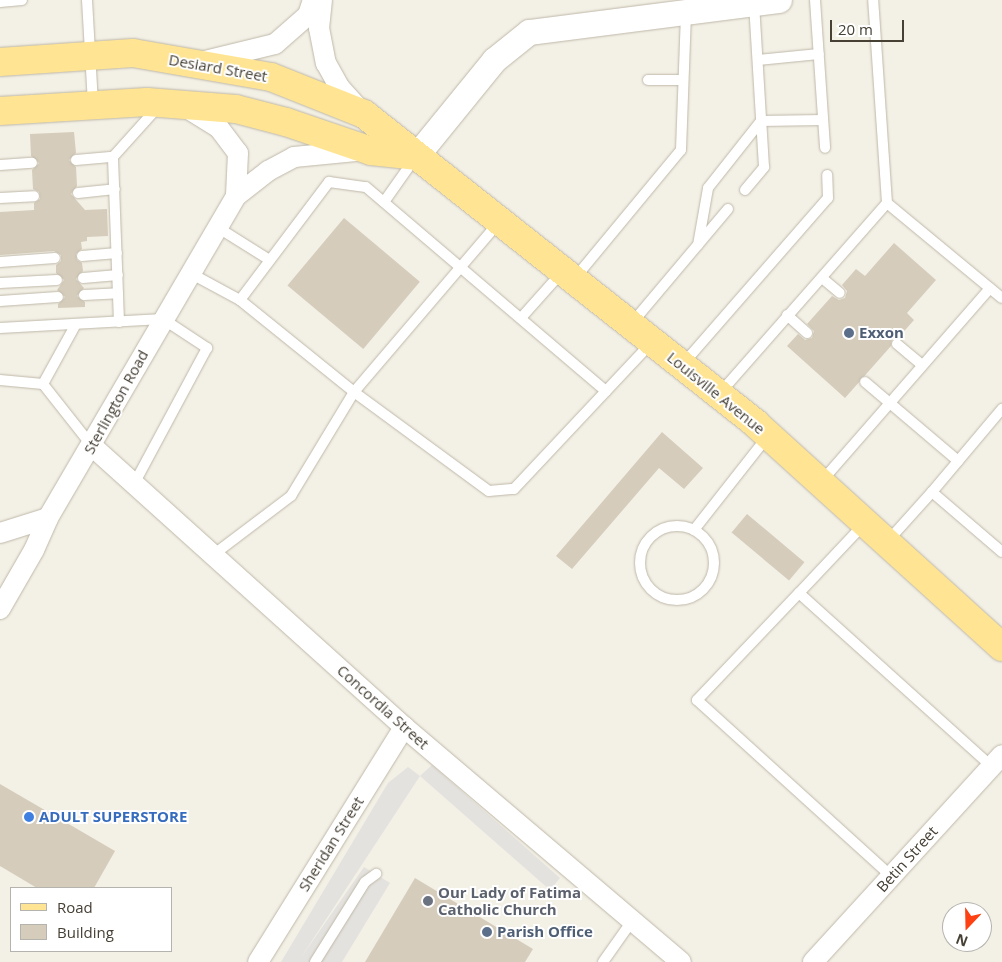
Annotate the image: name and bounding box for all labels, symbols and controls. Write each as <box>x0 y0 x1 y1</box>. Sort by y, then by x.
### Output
scale bar <box>832 10 906 42</box>
text: 20 m <box>838 19 873 39</box>
street label: Desiard Street <box>167 50 269 86</box>
place label: Exxon <box>859 324 904 342</box>
marker: Exxon <box>843 327 855 339</box>
street label: Sterlington Road <box>80 347 152 457</box>
street label: Louisville Avenue <box>664 348 768 438</box>
street label: Concordia Street <box>333 661 433 753</box>
street label: Sheridan Street <box>295 793 367 895</box>
place label: ADULT SUPERSTORE <box>39 808 187 826</box>
marker: ADULT SUPERSTORE <box>23 811 35 823</box>
street label: Betin Street <box>873 822 941 896</box>
place label: Our Lady of Fatima Catholic Church <box>438 883 581 918</box>
legend <box>10 887 172 952</box>
marker: Our Lady of Fatima Catholic Church <box>422 895 434 907</box>
text: Road <box>57 897 93 917</box>
north arrow <box>942 902 992 952</box>
text: Building <box>57 922 114 942</box>
place label: Parish Office <box>497 923 593 941</box>
marker: Parish Office <box>481 926 493 938</box>
text: N <box>953 930 971 951</box>

